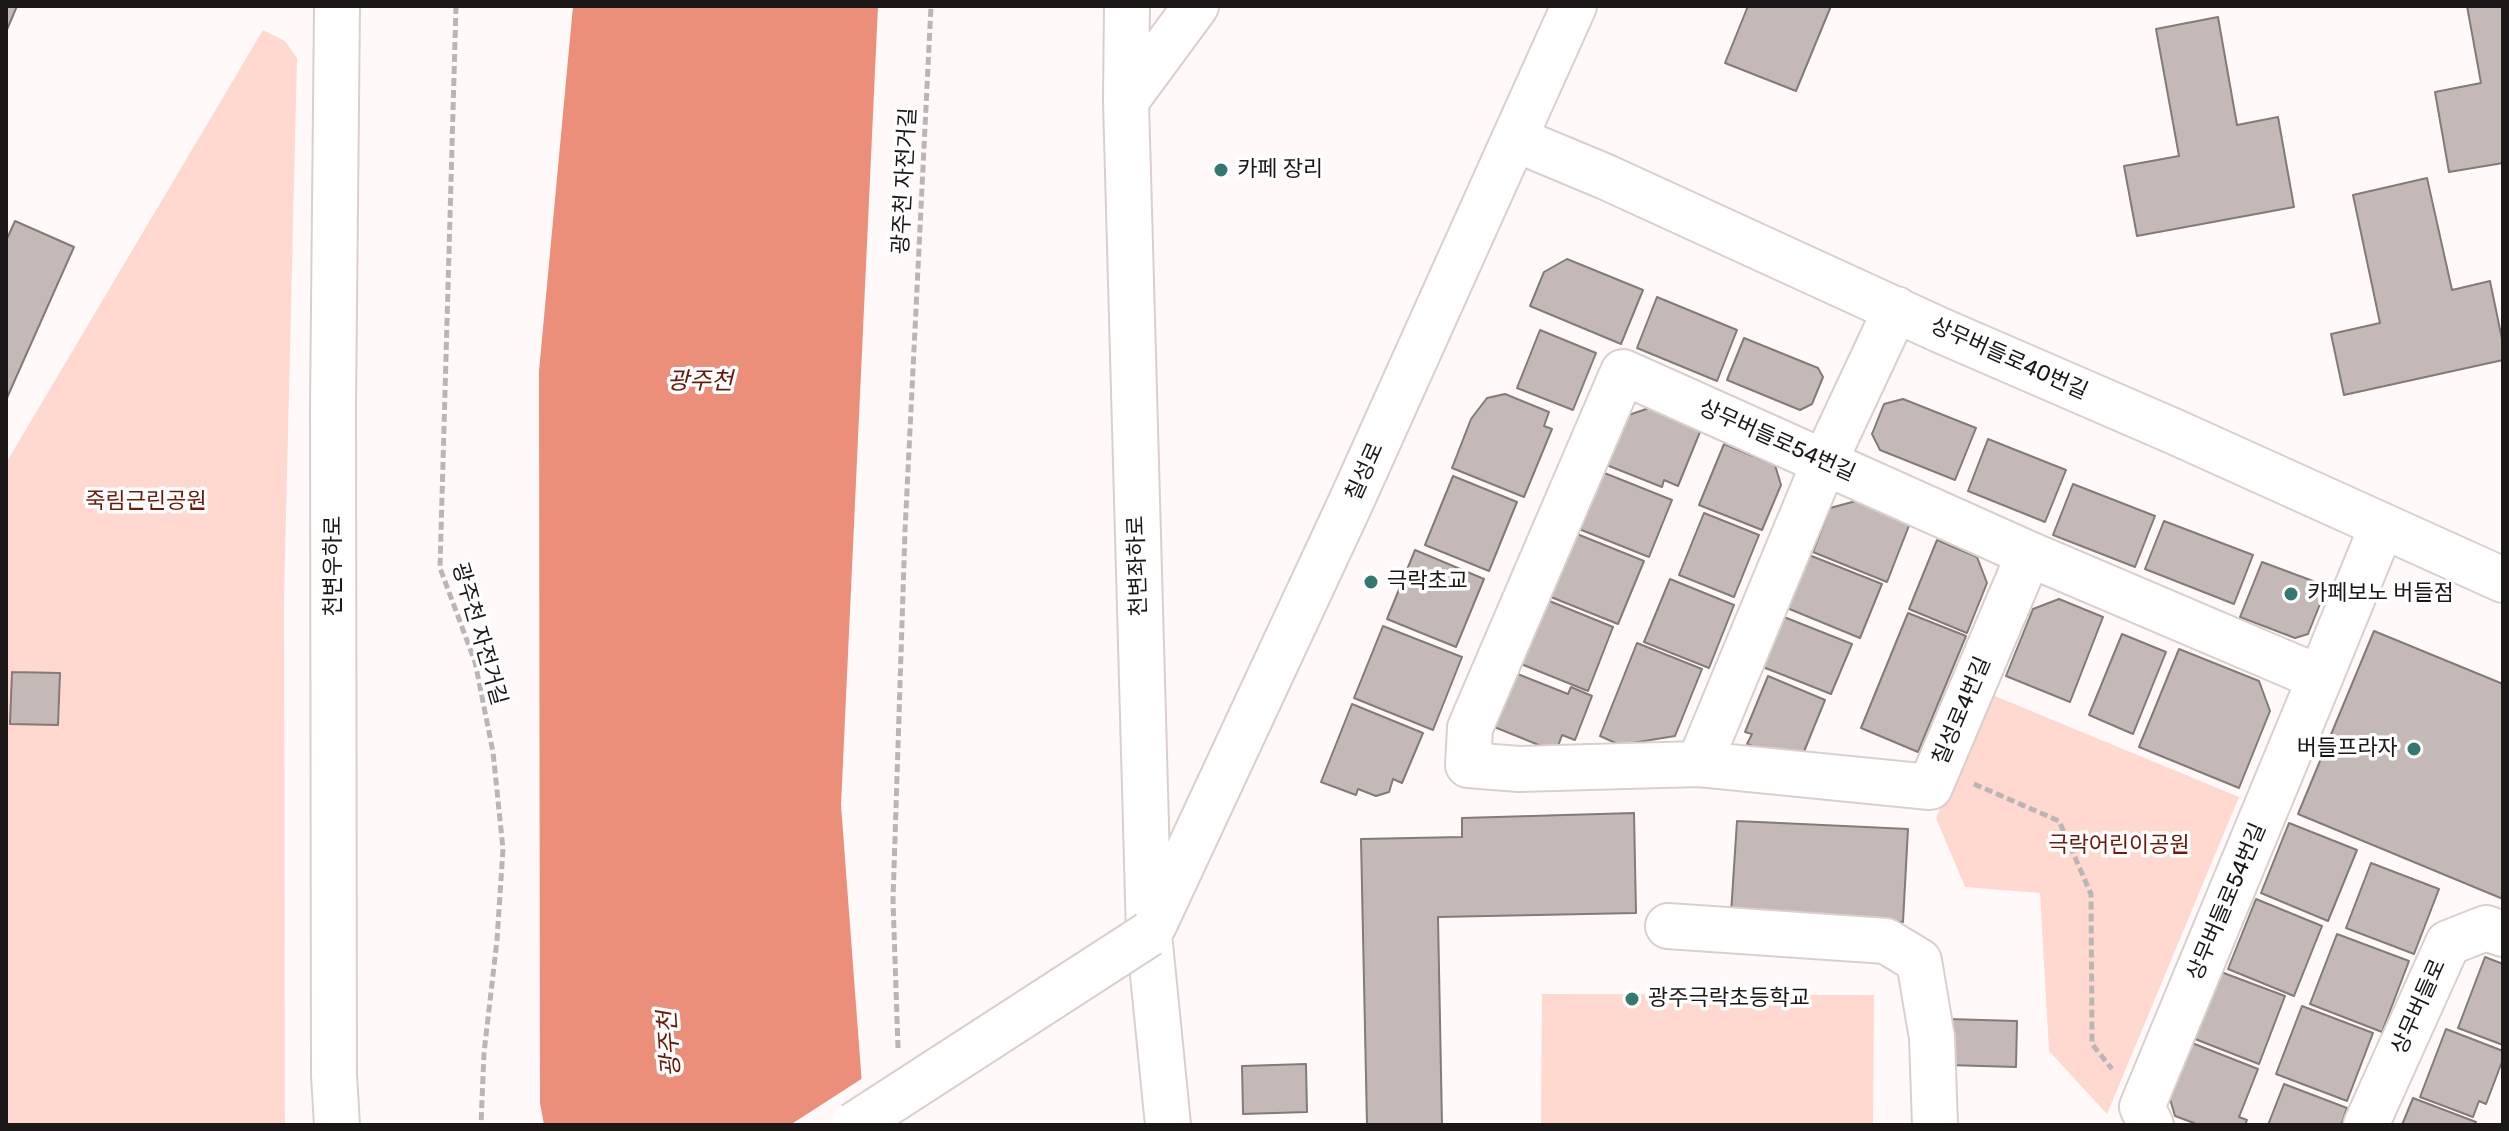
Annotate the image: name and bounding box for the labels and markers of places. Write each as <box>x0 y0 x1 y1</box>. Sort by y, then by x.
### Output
place label: 카페 장리 <box>1237 157 1323 183</box>
marker: 카페 장리 <box>1212 161 1230 179</box>
place label: 극락초교 <box>1387 569 1468 595</box>
marker: 극락초교 <box>1362 573 1380 591</box>
place label: 카페보노 버들점 <box>2307 581 2454 607</box>
marker: 카페보노 버들점 <box>2282 585 2300 603</box>
place label: 버들프라자 <box>2297 736 2398 762</box>
marker: 버들프라자 <box>2405 740 2423 758</box>
place label: 광주극락초등학교 <box>1648 986 1810 1012</box>
marker: 광주극락초등학교 <box>1623 990 1641 1008</box>

